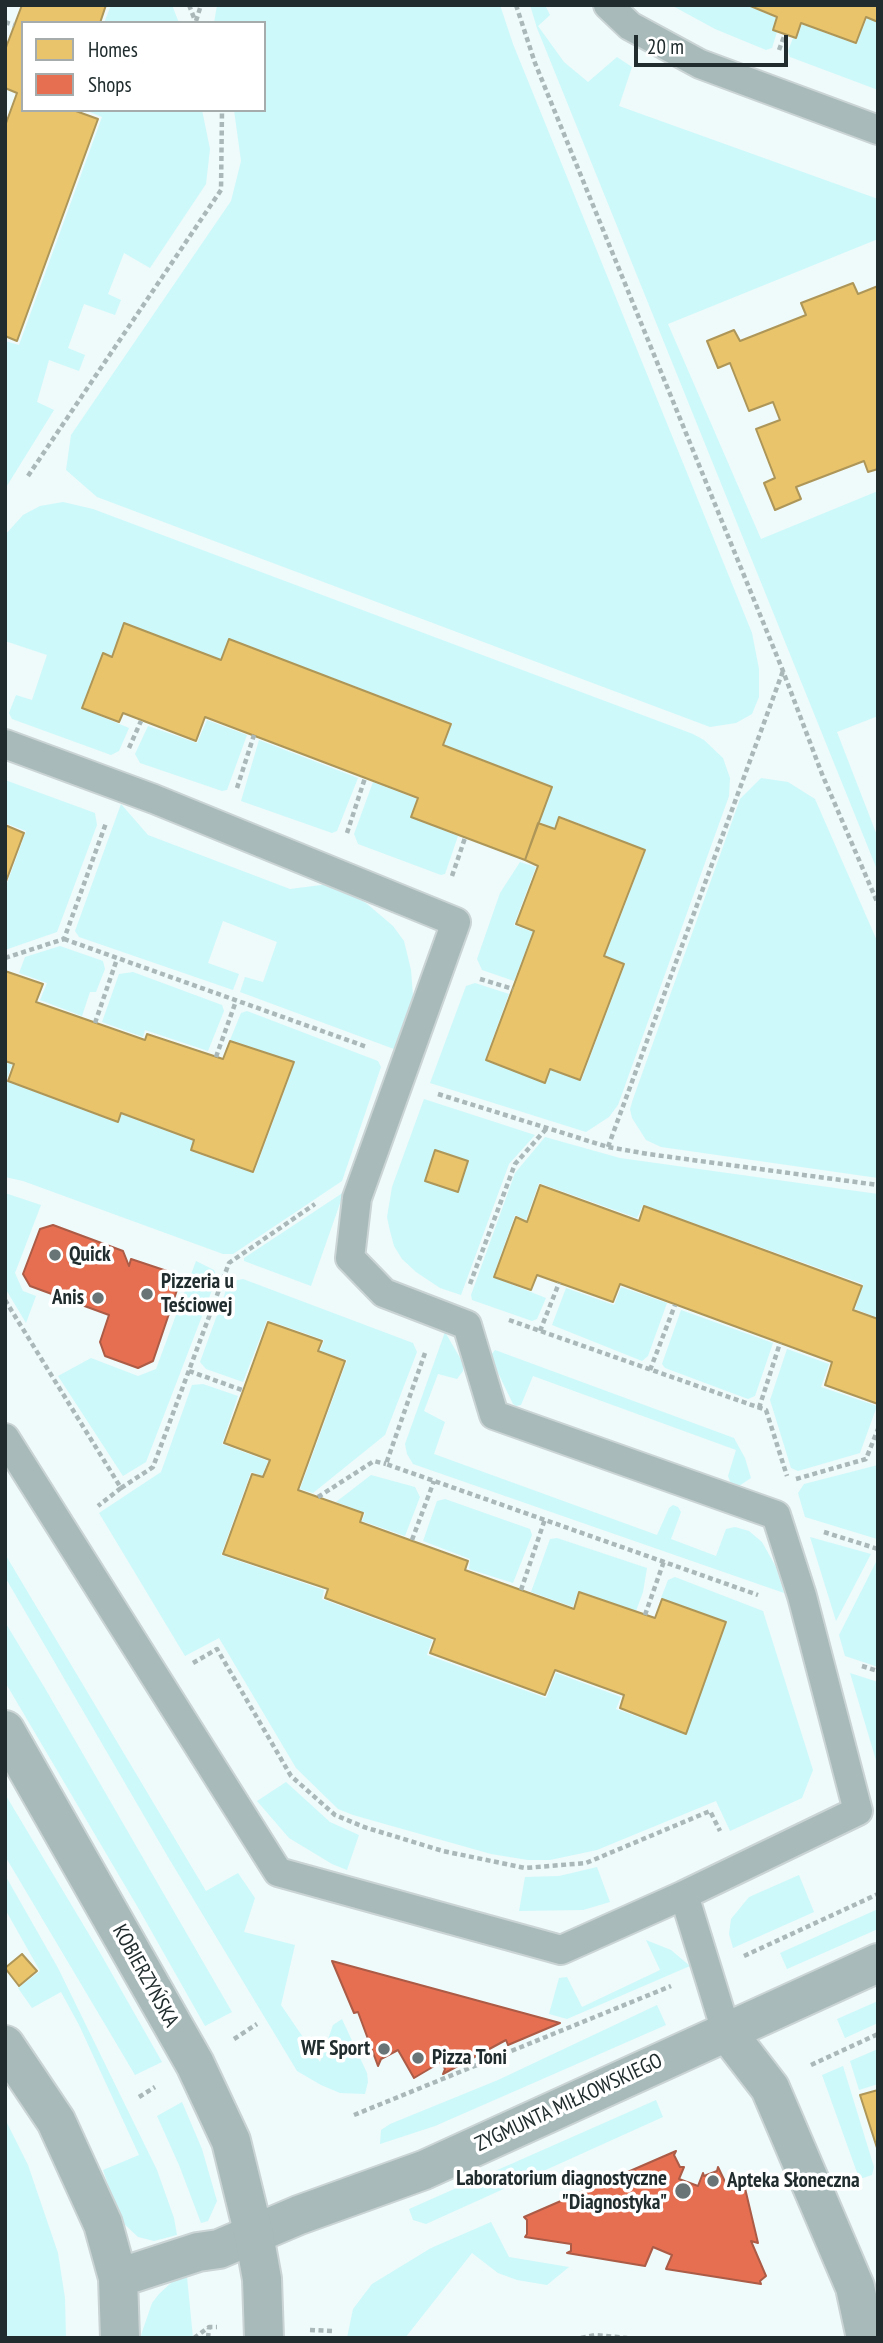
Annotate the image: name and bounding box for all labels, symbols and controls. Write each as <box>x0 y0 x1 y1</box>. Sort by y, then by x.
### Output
legend <box>21 21 266 112</box>
scale bar <box>638 21 792 65</box>
text: 20 m <box>647 33 684 60</box>
text: Homes <box>88 36 138 63</box>
text: Shops <box>88 71 132 98</box>
place label: Quick <box>69 1242 111 1268</box>
marker: Quick <box>47 1247 63 1263</box>
place label: Pizzeria u Teściowej <box>161 1269 234 1319</box>
place label: Anis <box>52 1285 84 1311</box>
marker: Pizzeria u Teściowej <box>139 1286 155 1302</box>
marker: Anis <box>90 1290 106 1306</box>
street label: KOBIERZYŃSKA <box>107 1920 183 2032</box>
place label: WF Sport <box>301 2036 370 2062</box>
marker: WF Sport <box>376 2041 392 2057</box>
place label: Pizza Toni <box>432 2045 507 2071</box>
street label: ZYGMUNTA MIŁKOWSKIEGO <box>471 2049 667 2157</box>
marker: Pizza Toni <box>410 2050 426 2066</box>
place label: Laboratorium diagnostyczne "Diagnostyka" <box>456 2166 667 2216</box>
place label: Apteka Słoneczna <box>727 2168 860 2194</box>
marker: Apteka Słoneczna <box>705 2173 721 2189</box>
marker: Laboratorium diagnostyczne "Diagnostyka" <box>673 2181 693 2201</box>

